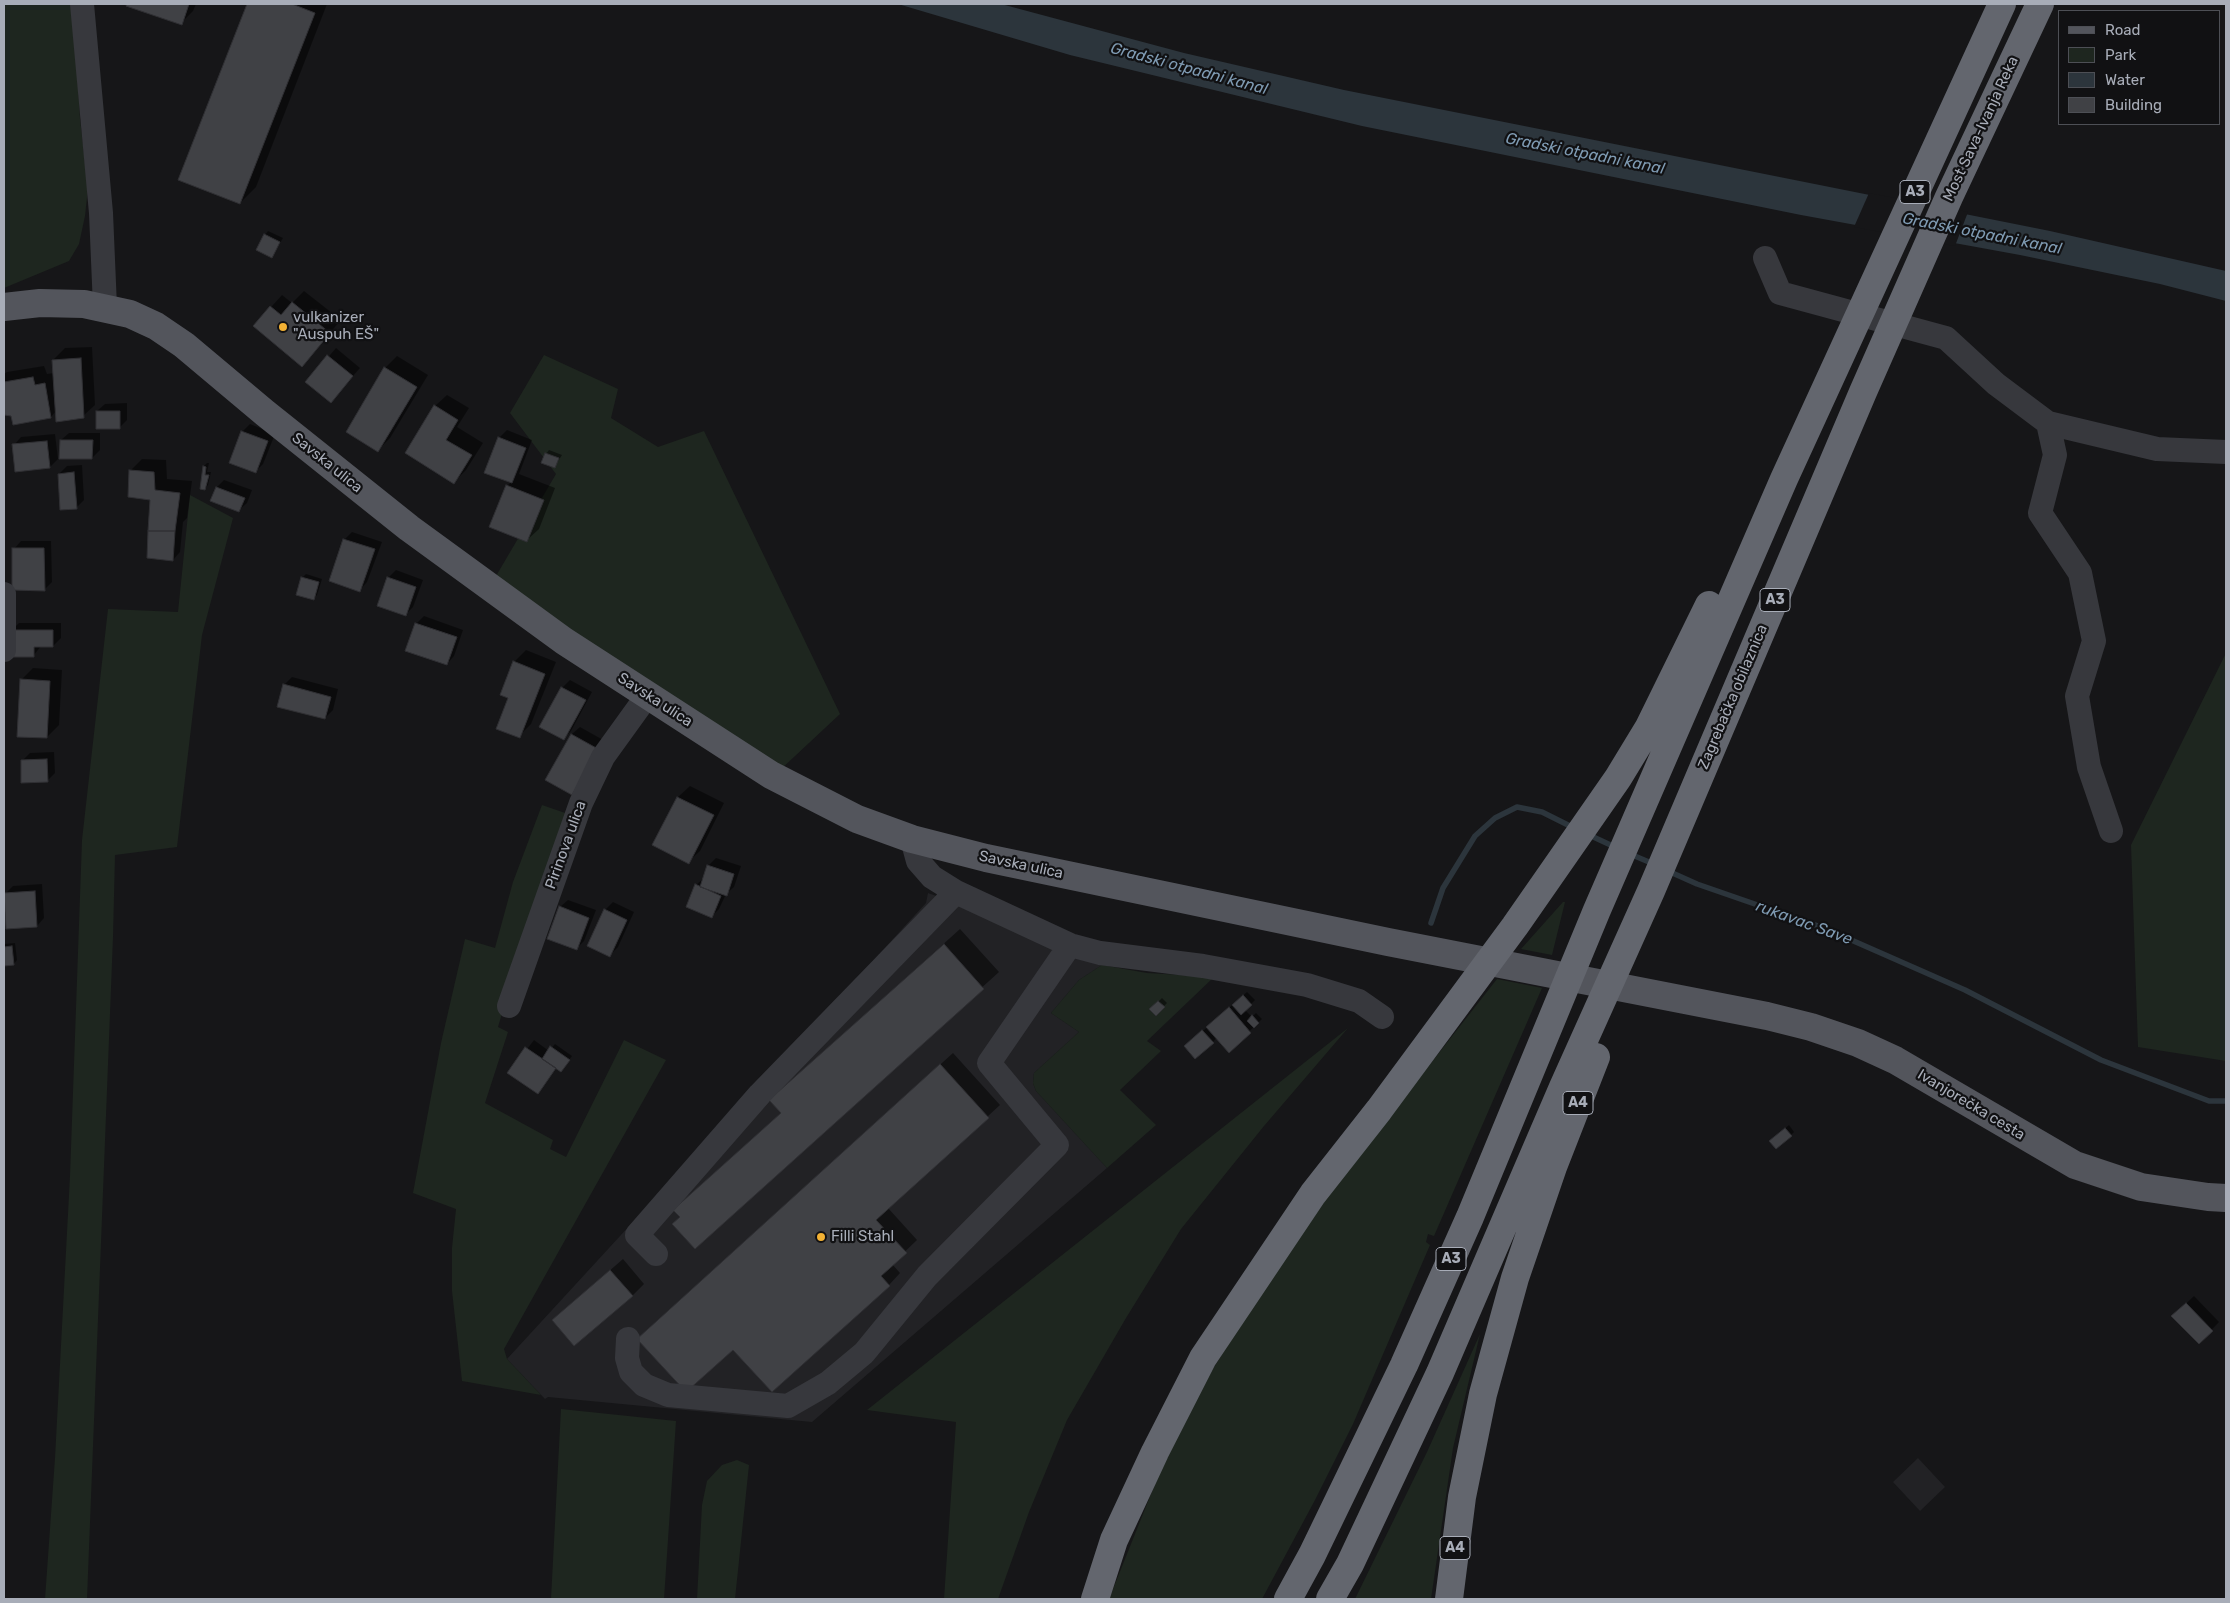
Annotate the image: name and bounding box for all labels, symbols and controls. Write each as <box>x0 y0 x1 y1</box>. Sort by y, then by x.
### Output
legend <box>2058 10 2220 125</box>
text: Road <box>2105 21 2141 39</box>
water label: Gradski otpadni kanal <box>1108 39 1270 99</box>
text: Park <box>2105 46 2136 64</box>
street label: Most Sava-Ivanja Reka <box>1939 54 2023 204</box>
text: Water <box>2105 71 2145 89</box>
text: Building <box>2105 96 2162 114</box>
water label: Gradski otpadni kanal <box>1504 129 1666 179</box>
road number: A3 <box>1900 180 1930 203</box>
water label: Gradski otpadni kanal <box>1901 209 2063 259</box>
place label: vulkanizer "Auspuh EŠ" <box>293 309 379 344</box>
marker: vulkanizer "Auspuh EŠ" <box>277 321 289 333</box>
street label: Savska ulica <box>288 429 366 497</box>
road number: A3 <box>1760 588 1790 612</box>
street label: Zagrebačka obilaznica <box>1694 622 1772 772</box>
street label: Savska ulica <box>614 669 696 731</box>
street label: Pirinova ulica <box>542 798 590 892</box>
street label: Savska ulica <box>977 847 1065 883</box>
water label: rukavac Save <box>1753 897 1855 949</box>
street label: Ivanjorečka cesta <box>1914 1066 2028 1144</box>
road number: A4 <box>1563 1092 1593 1114</box>
place label: Filli Stahl <box>831 1228 894 1246</box>
marker: Filli Stahl <box>815 1231 827 1243</box>
road number: A3 <box>1436 1248 1466 1270</box>
road number: A4 <box>1440 1536 1470 1560</box>

